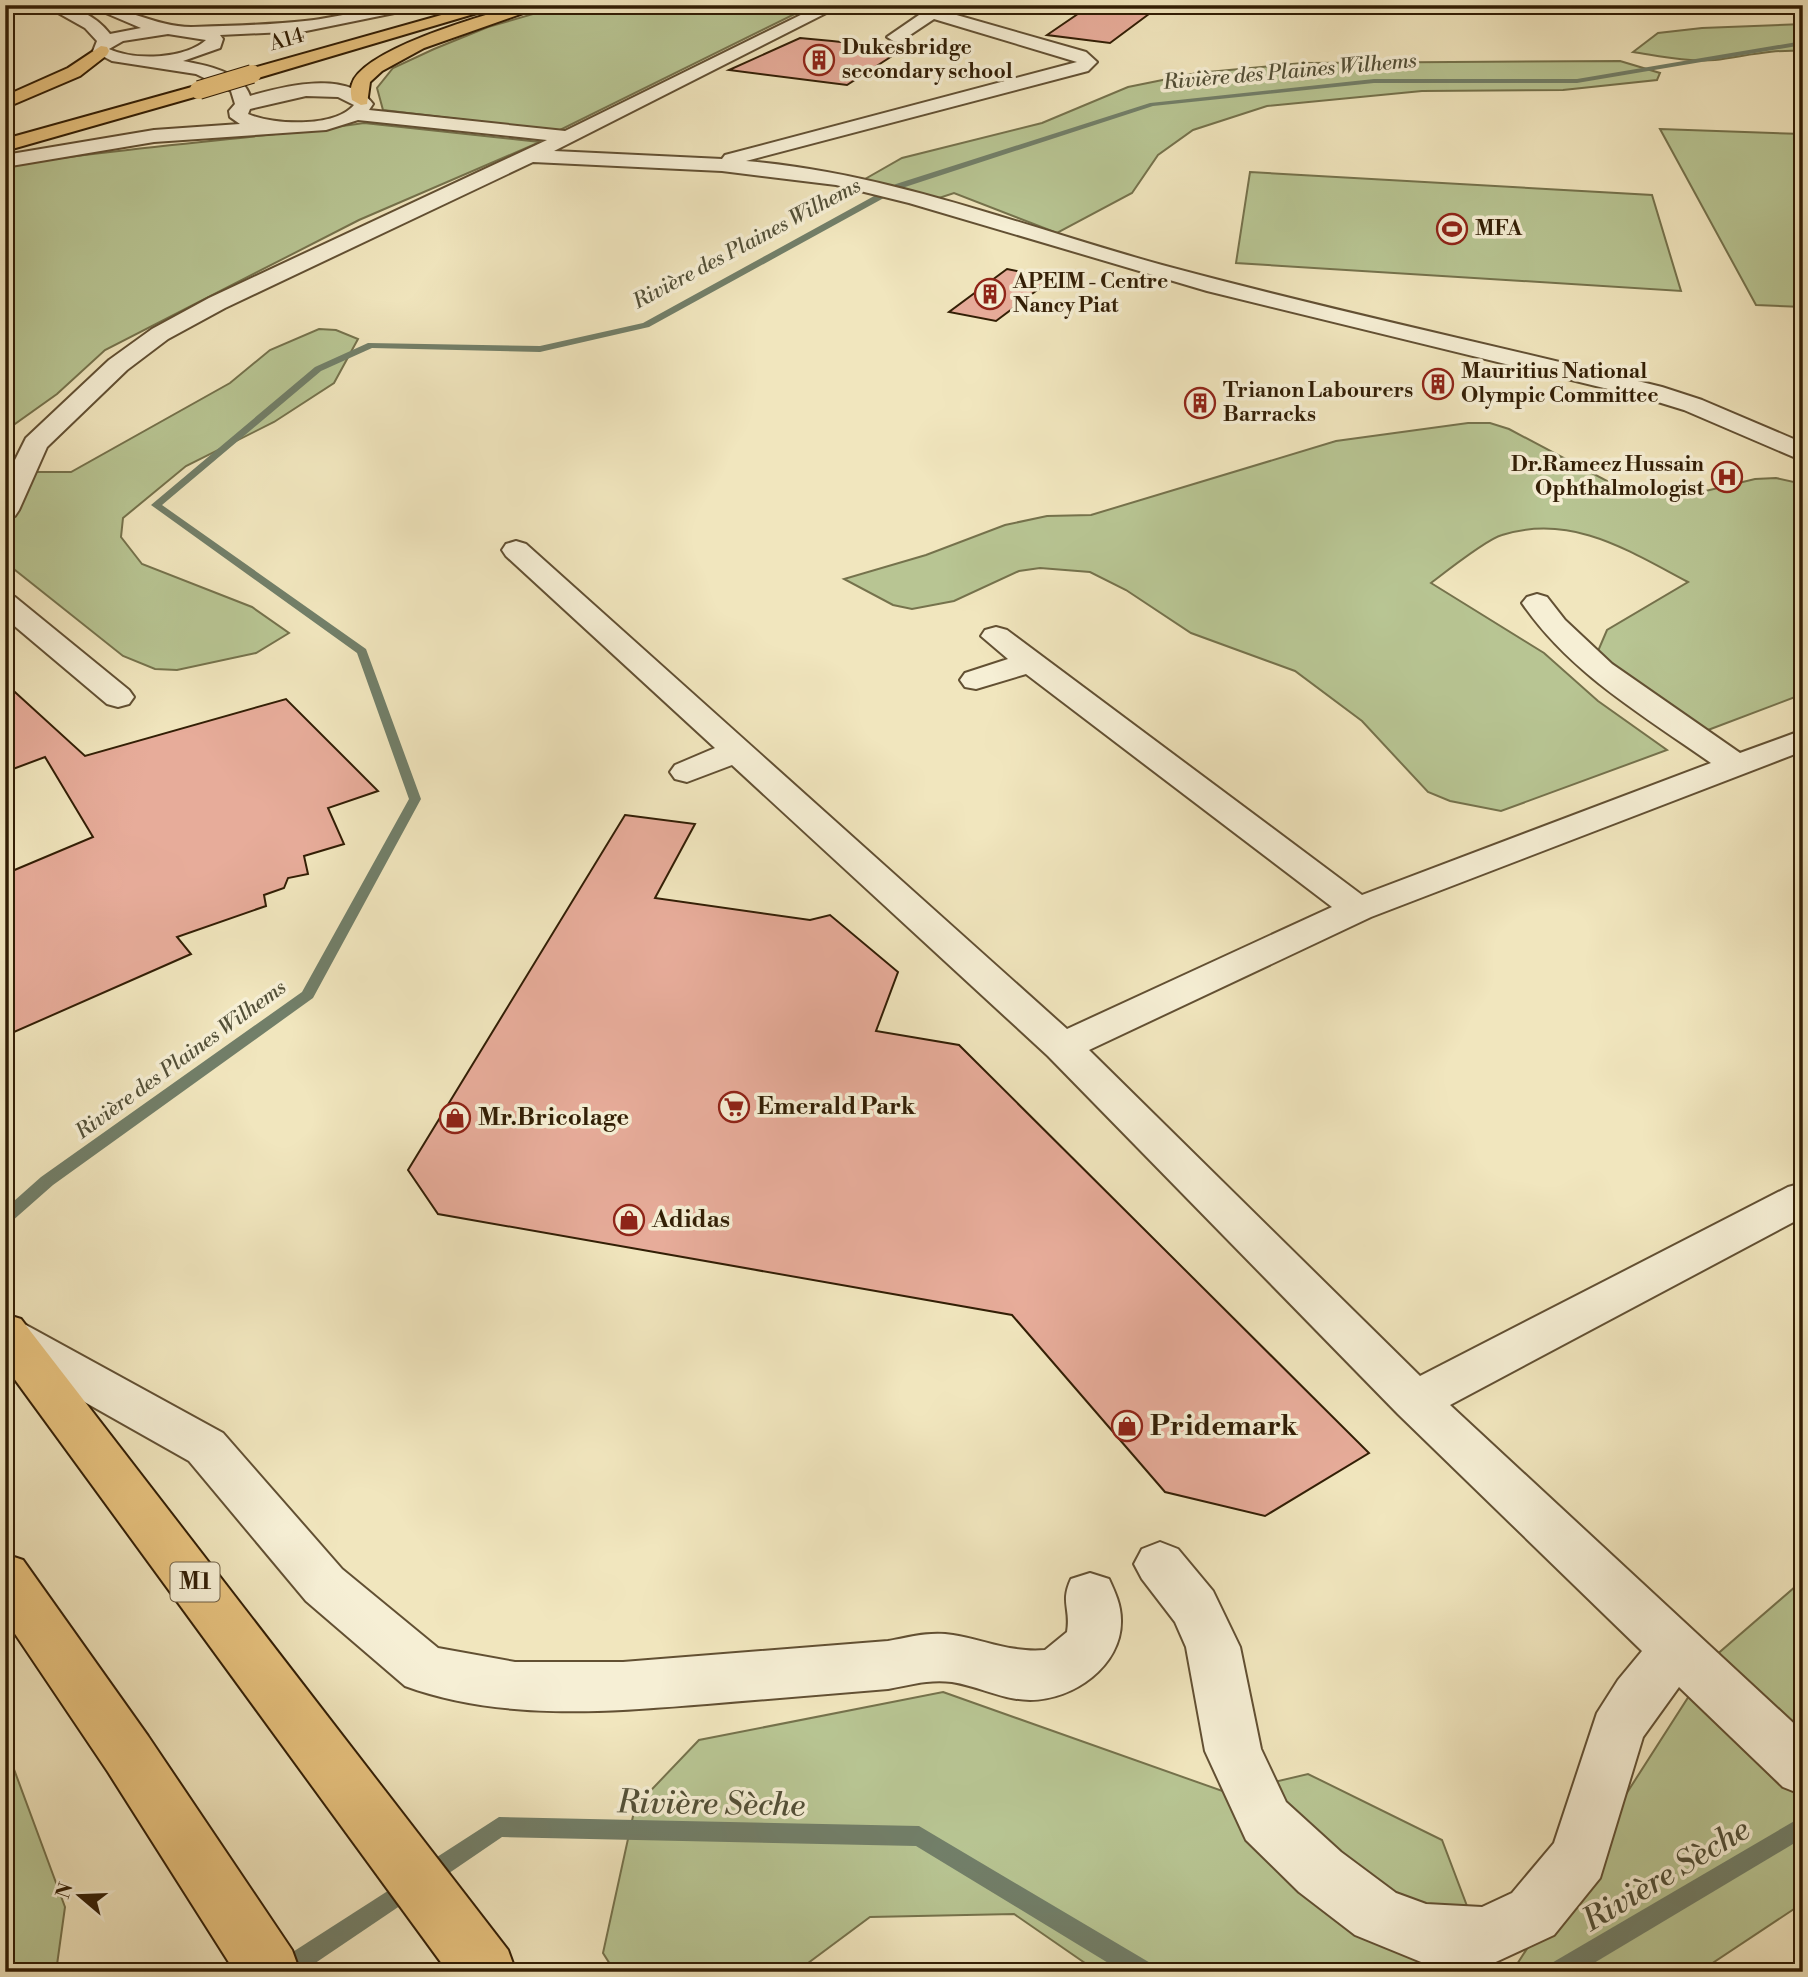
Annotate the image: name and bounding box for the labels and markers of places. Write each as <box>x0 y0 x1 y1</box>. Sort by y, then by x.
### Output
place label: Dukesbridge secondary school <box>842 35 1013 85</box>
building icon: Dukesbridge secondary school <box>802 43 836 77</box>
sports icon: MFA <box>1435 212 1469 246</box>
place label: MFA <box>1475 216 1523 242</box>
place label: APEIM - Centre Nancy Piat <box>1012 269 1168 319</box>
building icon: APEIM - Centre Nancy Piat <box>973 277 1007 311</box>
place label: Mauritius National Olympic Committee <box>1461 359 1659 409</box>
building icon: Mauritius National Olympic Committee <box>1421 367 1455 401</box>
place label: Trianon Labourers Barracks <box>1223 378 1413 428</box>
building icon: Trianon Labourers Barracks <box>1183 386 1217 420</box>
place label: Dr.Rameez Hussain Ophthalmologist <box>1511 452 1705 502</box>
hospital icon: Dr.Rameez Hussain Ophthalmologist <box>1710 460 1744 494</box>
supermarket icon: Emerald Park <box>717 1090 751 1124</box>
place label: Emerald Park <box>757 1092 917 1122</box>
shop icon: Mr.Bricolage <box>438 1101 472 1135</box>
place label: Mr.Bricolage <box>478 1103 629 1133</box>
shop icon: Adidas <box>612 1203 646 1237</box>
place label: Adidas <box>651 1205 730 1235</box>
shop icon: Pridemark <box>1110 1409 1144 1443</box>
place label: Pridemark <box>1150 1409 1299 1444</box>

